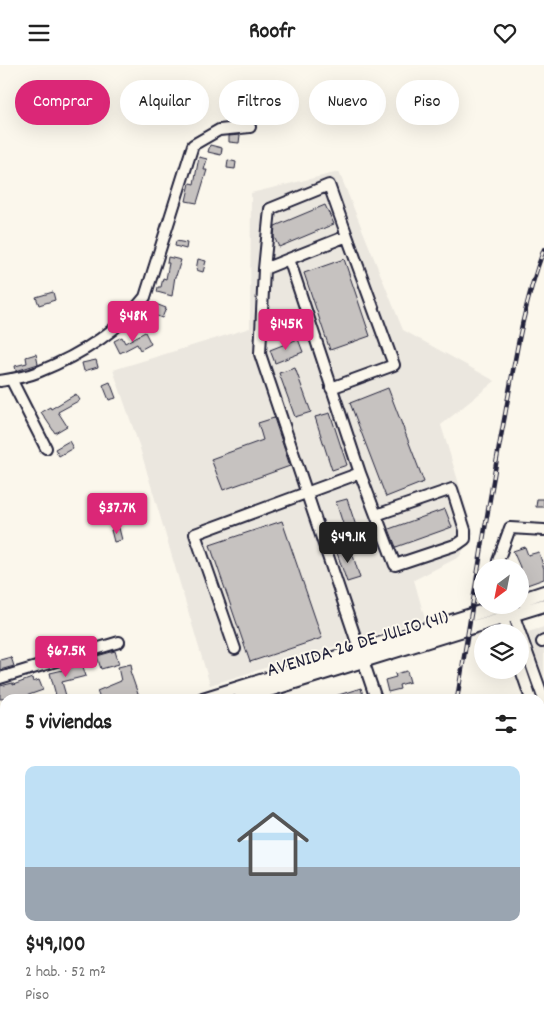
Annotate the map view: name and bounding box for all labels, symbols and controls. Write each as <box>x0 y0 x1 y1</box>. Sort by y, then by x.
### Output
text: Roofr <box>249 17 295 48</box>
icon: menu <box>25 19 53 47</box>
icon: heart <box>491 19 519 47</box>
chip: Comprar <box>15 80 110 125</box>
chip: Alquilar <box>120 80 209 125</box>
chip: Filtros <box>219 80 299 125</box>
chip: Nuevo <box>309 80 386 125</box>
chip: Piso <box>396 80 459 125</box>
pin: $48K <box>103 301 163 343</box>
text: $48K <box>119 305 147 328</box>
pin: $145K <box>251 309 321 351</box>
text: $145K <box>269 313 303 336</box>
pin: $37.7K <box>76 493 158 535</box>
text: $37.7K <box>98 497 136 520</box>
pin: $49.1K <box>307 521 389 564</box>
text: $49.1K <box>330 526 366 549</box>
north arrow <box>474 559 529 614</box>
map controls <box>474 559 529 679</box>
street label: AVENIDA 26 DE JULIO (41) <box>264 604 452 686</box>
button: layers <box>474 624 529 679</box>
pin: $67.5K <box>25 635 107 678</box>
text: $67.5K <box>46 640 86 663</box>
text: 5 viviendas <box>25 709 112 739</box>
icon: filters <box>492 710 520 738</box>
icon: home <box>228 799 318 889</box>
text: $49,100 <box>25 931 85 961</box>
text: 2 hab. · 52 m² <box>25 961 106 984</box>
text: Piso <box>25 984 49 1007</box>

